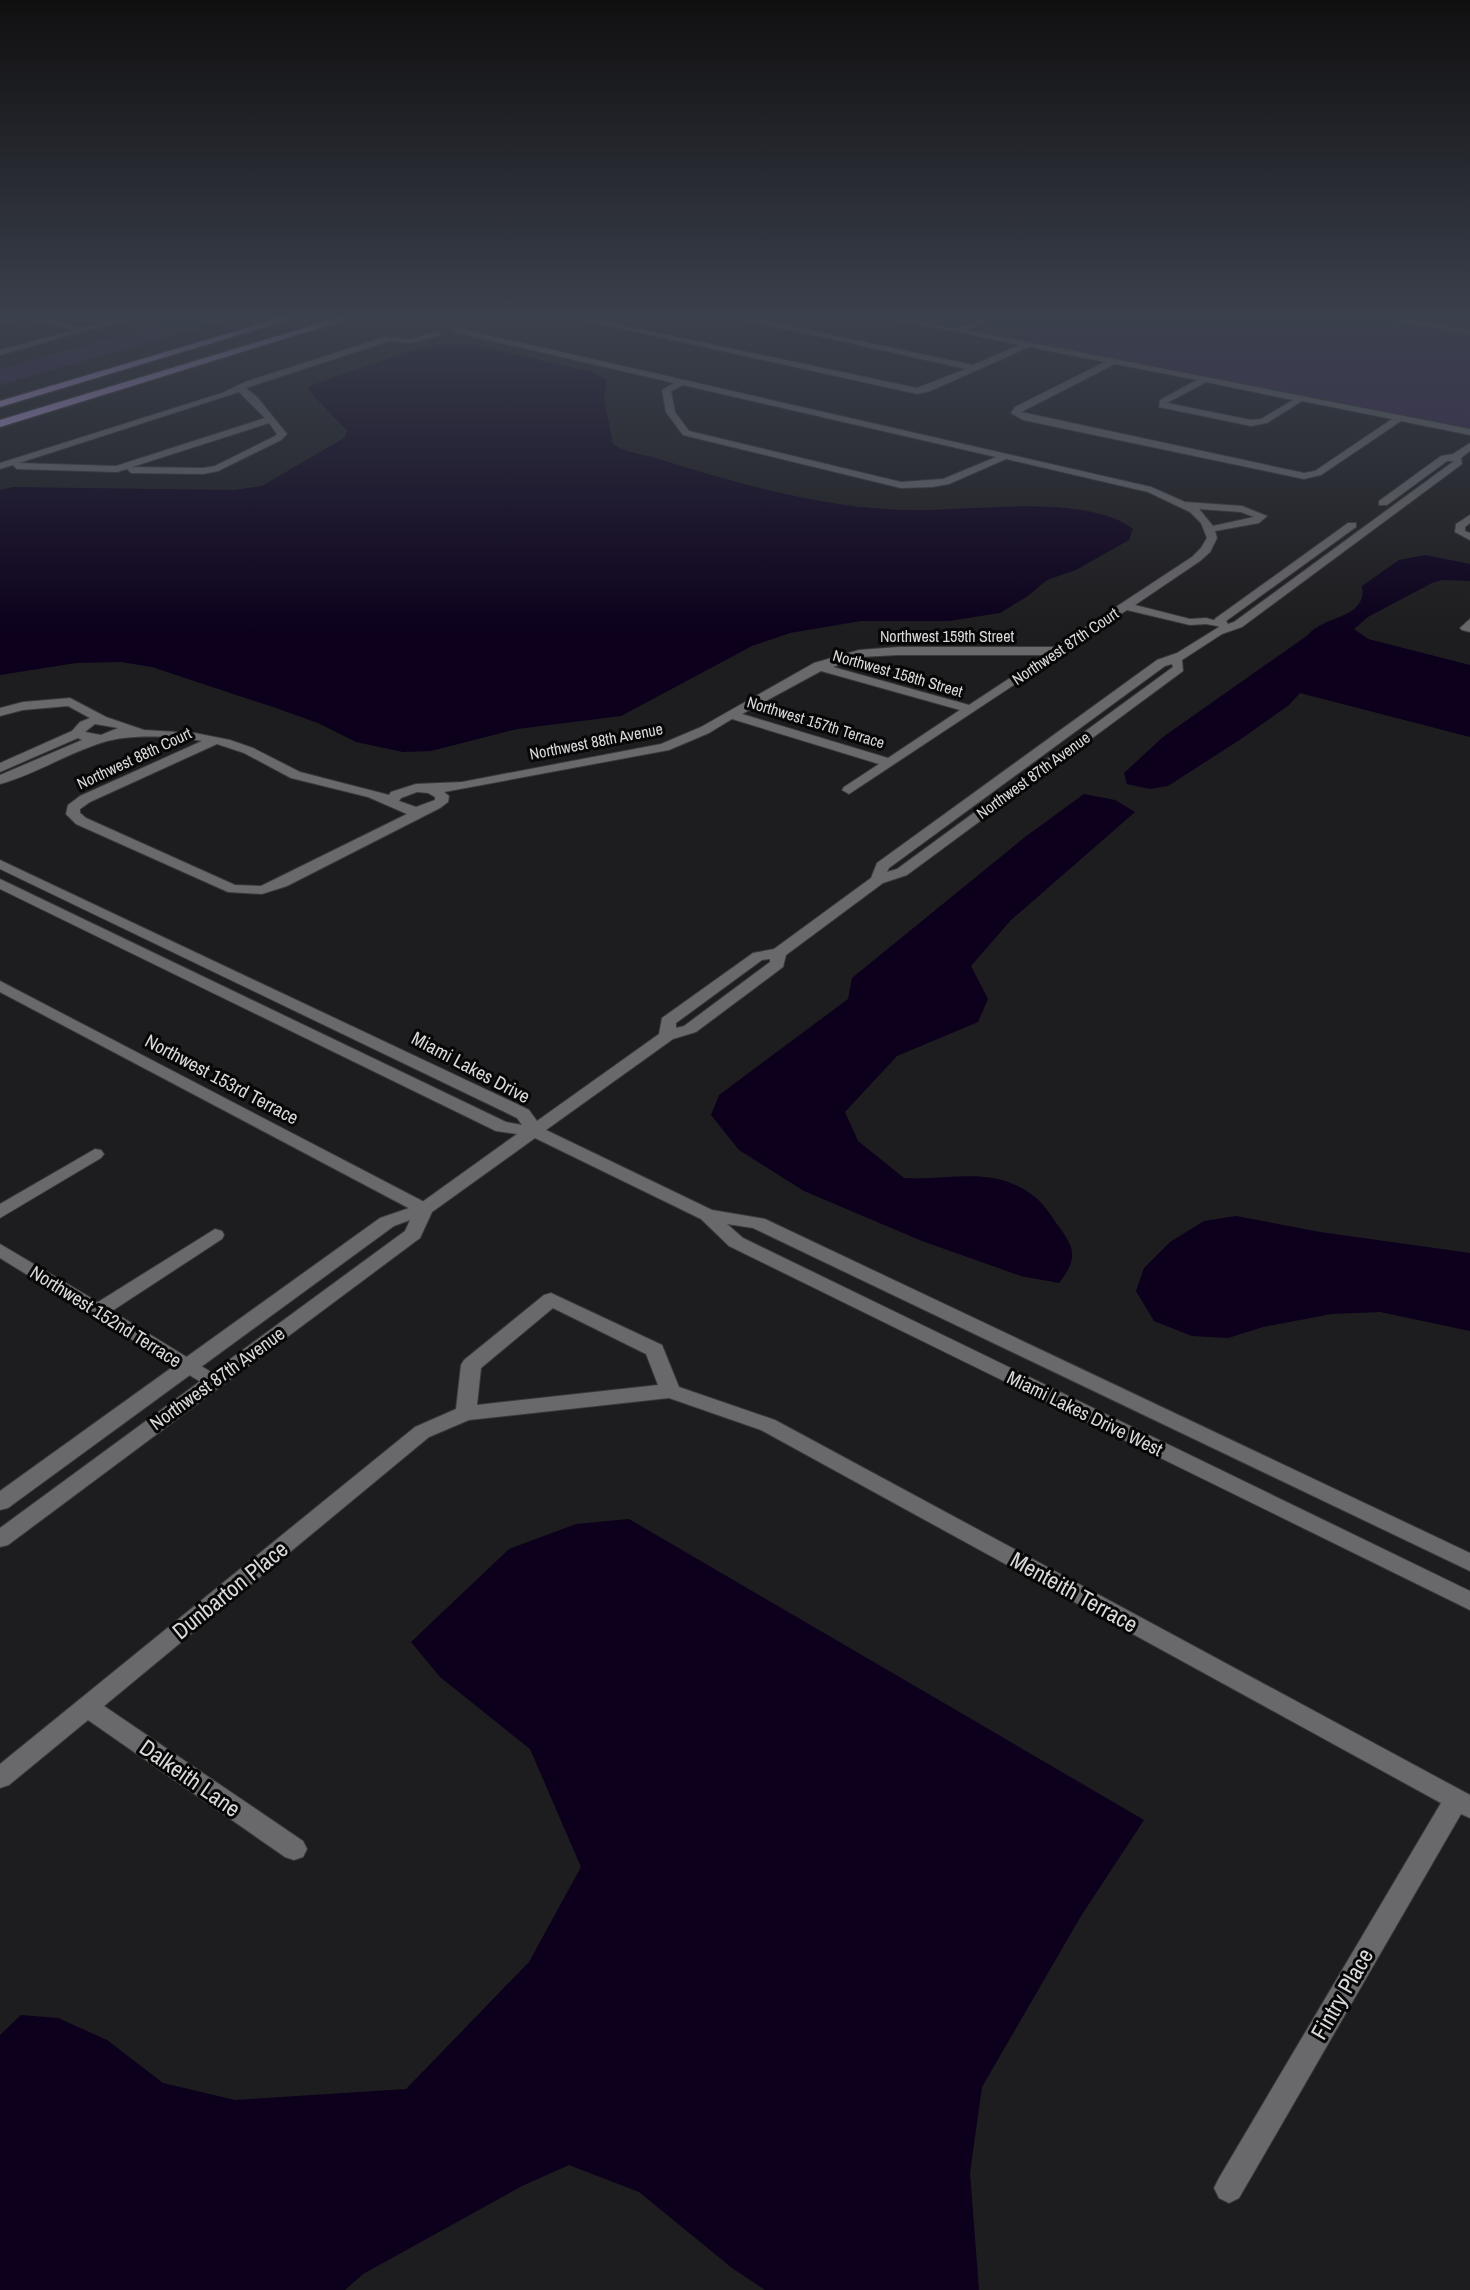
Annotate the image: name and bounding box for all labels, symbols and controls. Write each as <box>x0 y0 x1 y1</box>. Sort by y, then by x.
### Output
street label: Northwest 87th Court <box>1007 602 1123 690</box>
street label: Northwest 159th Street <box>880 625 1014 647</box>
street label: Northwest 158th Street <box>830 644 966 702</box>
street label: Northwest 157th Terrace <box>745 691 887 753</box>
street label: Northwest 88th Avenue <box>527 717 665 765</box>
street label: Northwest 88th Court <box>73 722 195 794</box>
street label: Northwest 87th Avenue <box>972 726 1094 824</box>
street label: Miami Lakes Drive <box>407 1025 535 1109</box>
street label: Northwest 153rd Terrace <box>141 1028 303 1130</box>
street label: Northwest 152nd Terrace <box>25 1259 187 1373</box>
street label: Northwest 87th Avenue <box>144 1320 290 1436</box>
street label: Miami Lakes Drive West <box>1003 1364 1168 1462</box>
street label: Dunbarton Place <box>165 1533 294 1646</box>
street label: Menteith Terrace <box>1005 1544 1144 1639</box>
street label: Dalkeith Lane <box>134 1732 247 1824</box>
street label: Fintry Place <box>1303 1942 1380 2045</box>

